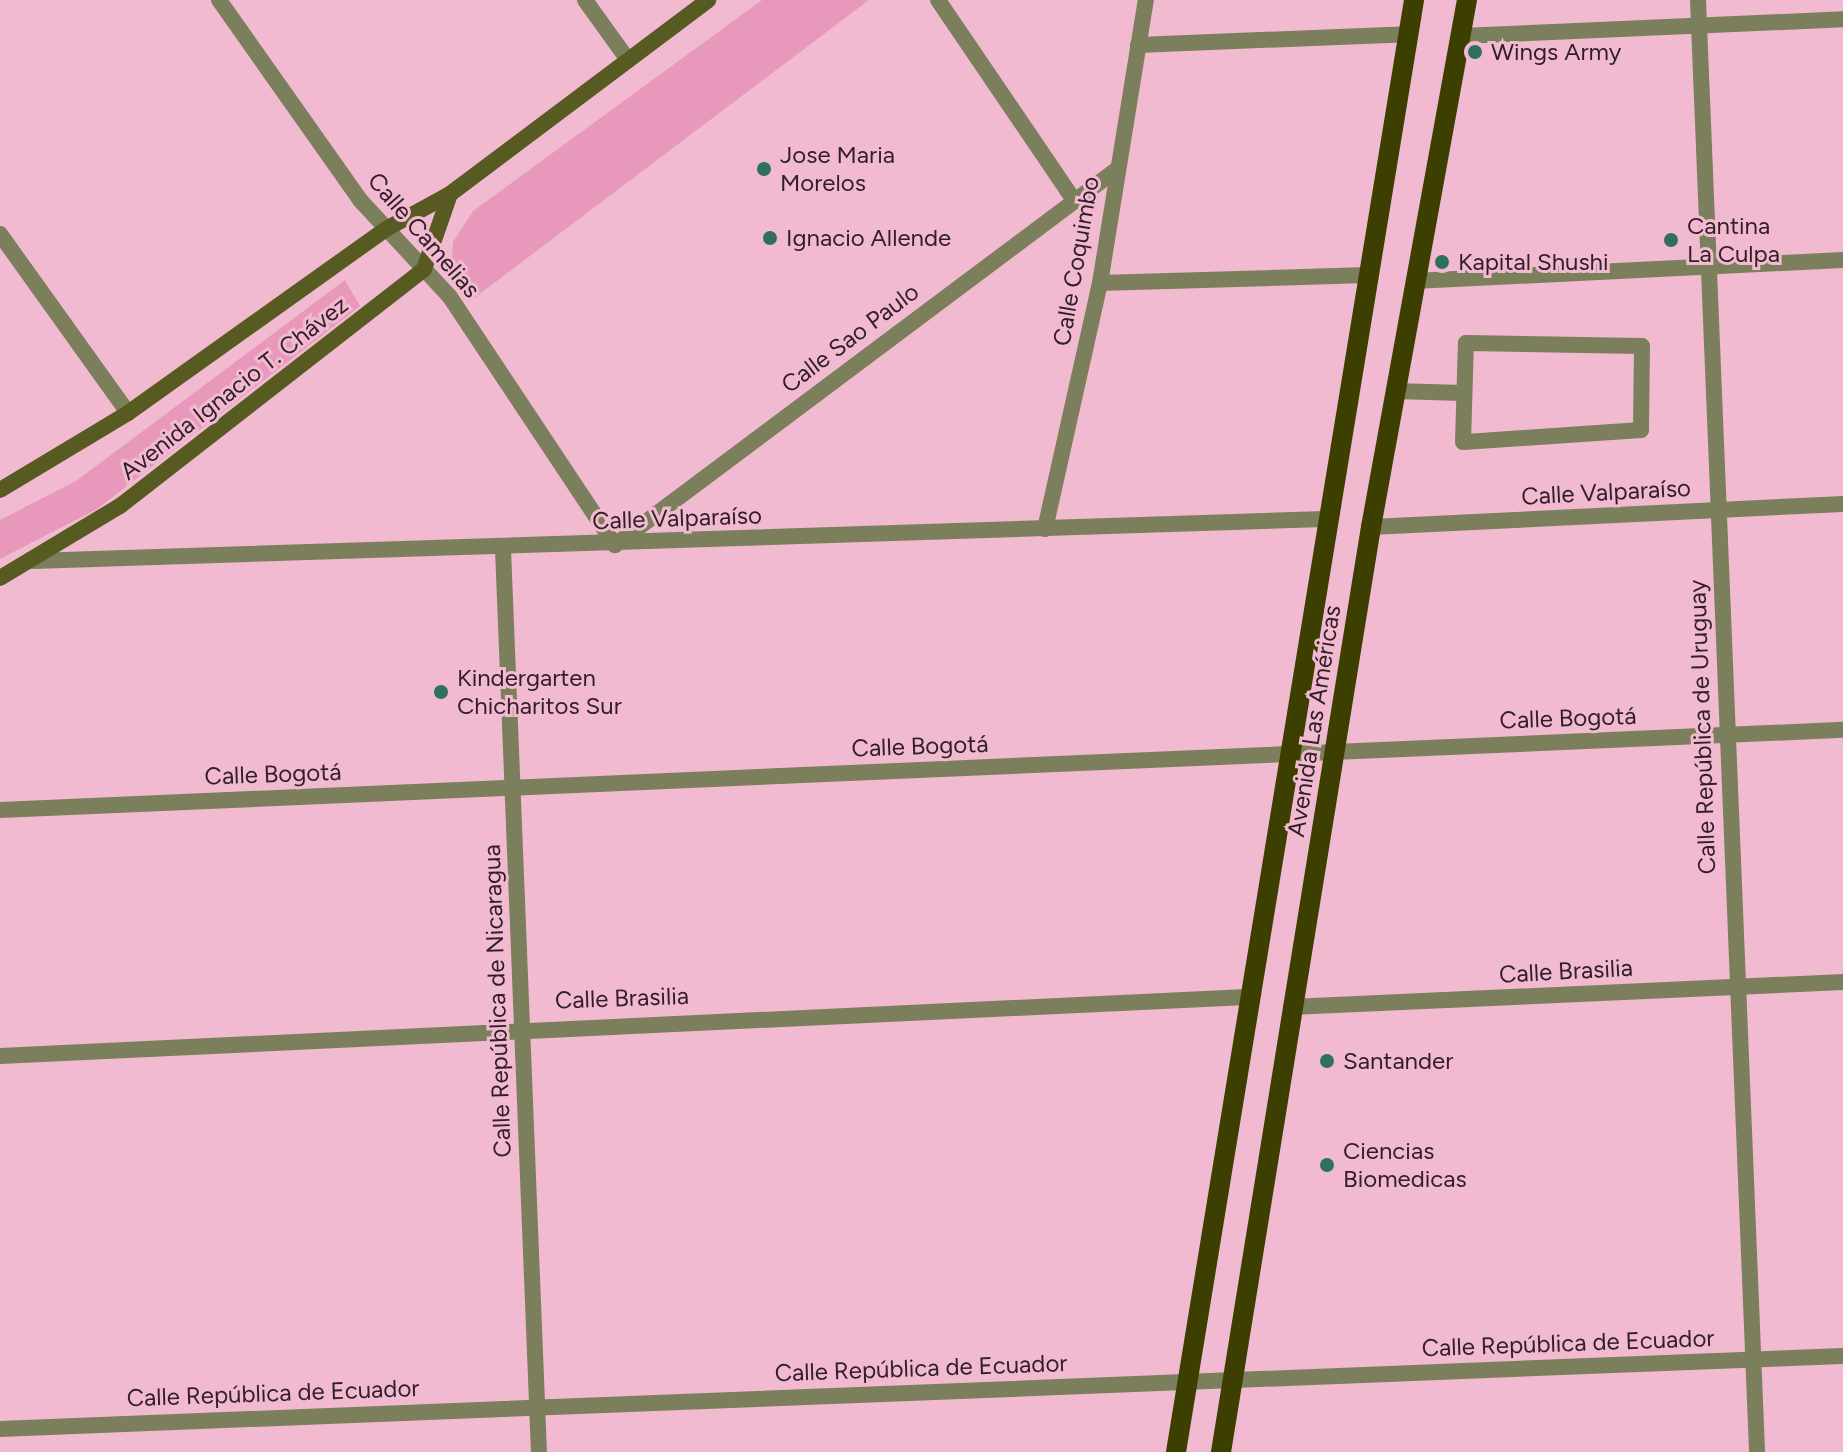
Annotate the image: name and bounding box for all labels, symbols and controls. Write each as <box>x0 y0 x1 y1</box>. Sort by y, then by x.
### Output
place label: Wings Army <box>1491 38 1621 66</box>
marker: Wings Army <box>1466 43 1484 61</box>
place label: Jose Maria Morelos <box>780 141 895 197</box>
marker: Jose Maria Morelos <box>755 160 773 178</box>
street label: Calle Camelias <box>362 167 486 303</box>
street label: Calle Coquimbo <box>1047 174 1105 348</box>
place label: Cantina La Culpa <box>1687 212 1780 268</box>
place label: Ignacio Allende <box>786 224 951 252</box>
marker: Ignacio Allende <box>761 229 779 247</box>
marker: Cantina La Culpa <box>1662 231 1680 249</box>
place label: Kapital Shushi <box>1458 248 1609 276</box>
marker: Kapital Shushi <box>1433 253 1451 271</box>
street label: Calle Sao Paulo <box>776 277 924 399</box>
street label: Avenida Ignacio T. Chávez <box>114 290 354 486</box>
street label: Calle Valparaíso <box>1520 473 1692 511</box>
street label: Calle Valparaíso <box>592 501 762 535</box>
street label: Calle República de Uruguay <box>1682 579 1722 875</box>
street label: Avenida Las Américas <box>1281 603 1347 839</box>
place label: Kindergarten Chicharitos Sur <box>457 664 622 720</box>
marker: Kindergarten Chicharitos Sur <box>432 683 450 701</box>
street label: Calle Bogotá <box>1499 701 1637 735</box>
street label: Calle Bogotá <box>851 729 989 763</box>
street label: Calle Bogotá <box>204 757 342 791</box>
street label: Calle República de Nicaragua <box>477 844 517 1158</box>
street label: Calle Brasilia <box>1498 953 1634 989</box>
street label: Calle Brasilia <box>555 981 689 1015</box>
place label: Santander <box>1343 1047 1453 1075</box>
marker: Santander <box>1318 1052 1336 1070</box>
place label: Ciencias Biomedicas <box>1343 1137 1467 1193</box>
marker: Ciencias Biomedicas <box>1318 1156 1336 1174</box>
street label: Calle República de Ecuador <box>1421 1323 1715 1363</box>
street label: Calle República de Ecuador <box>774 1348 1068 1388</box>
street label: Calle República de Ecuador <box>126 1373 420 1413</box>

